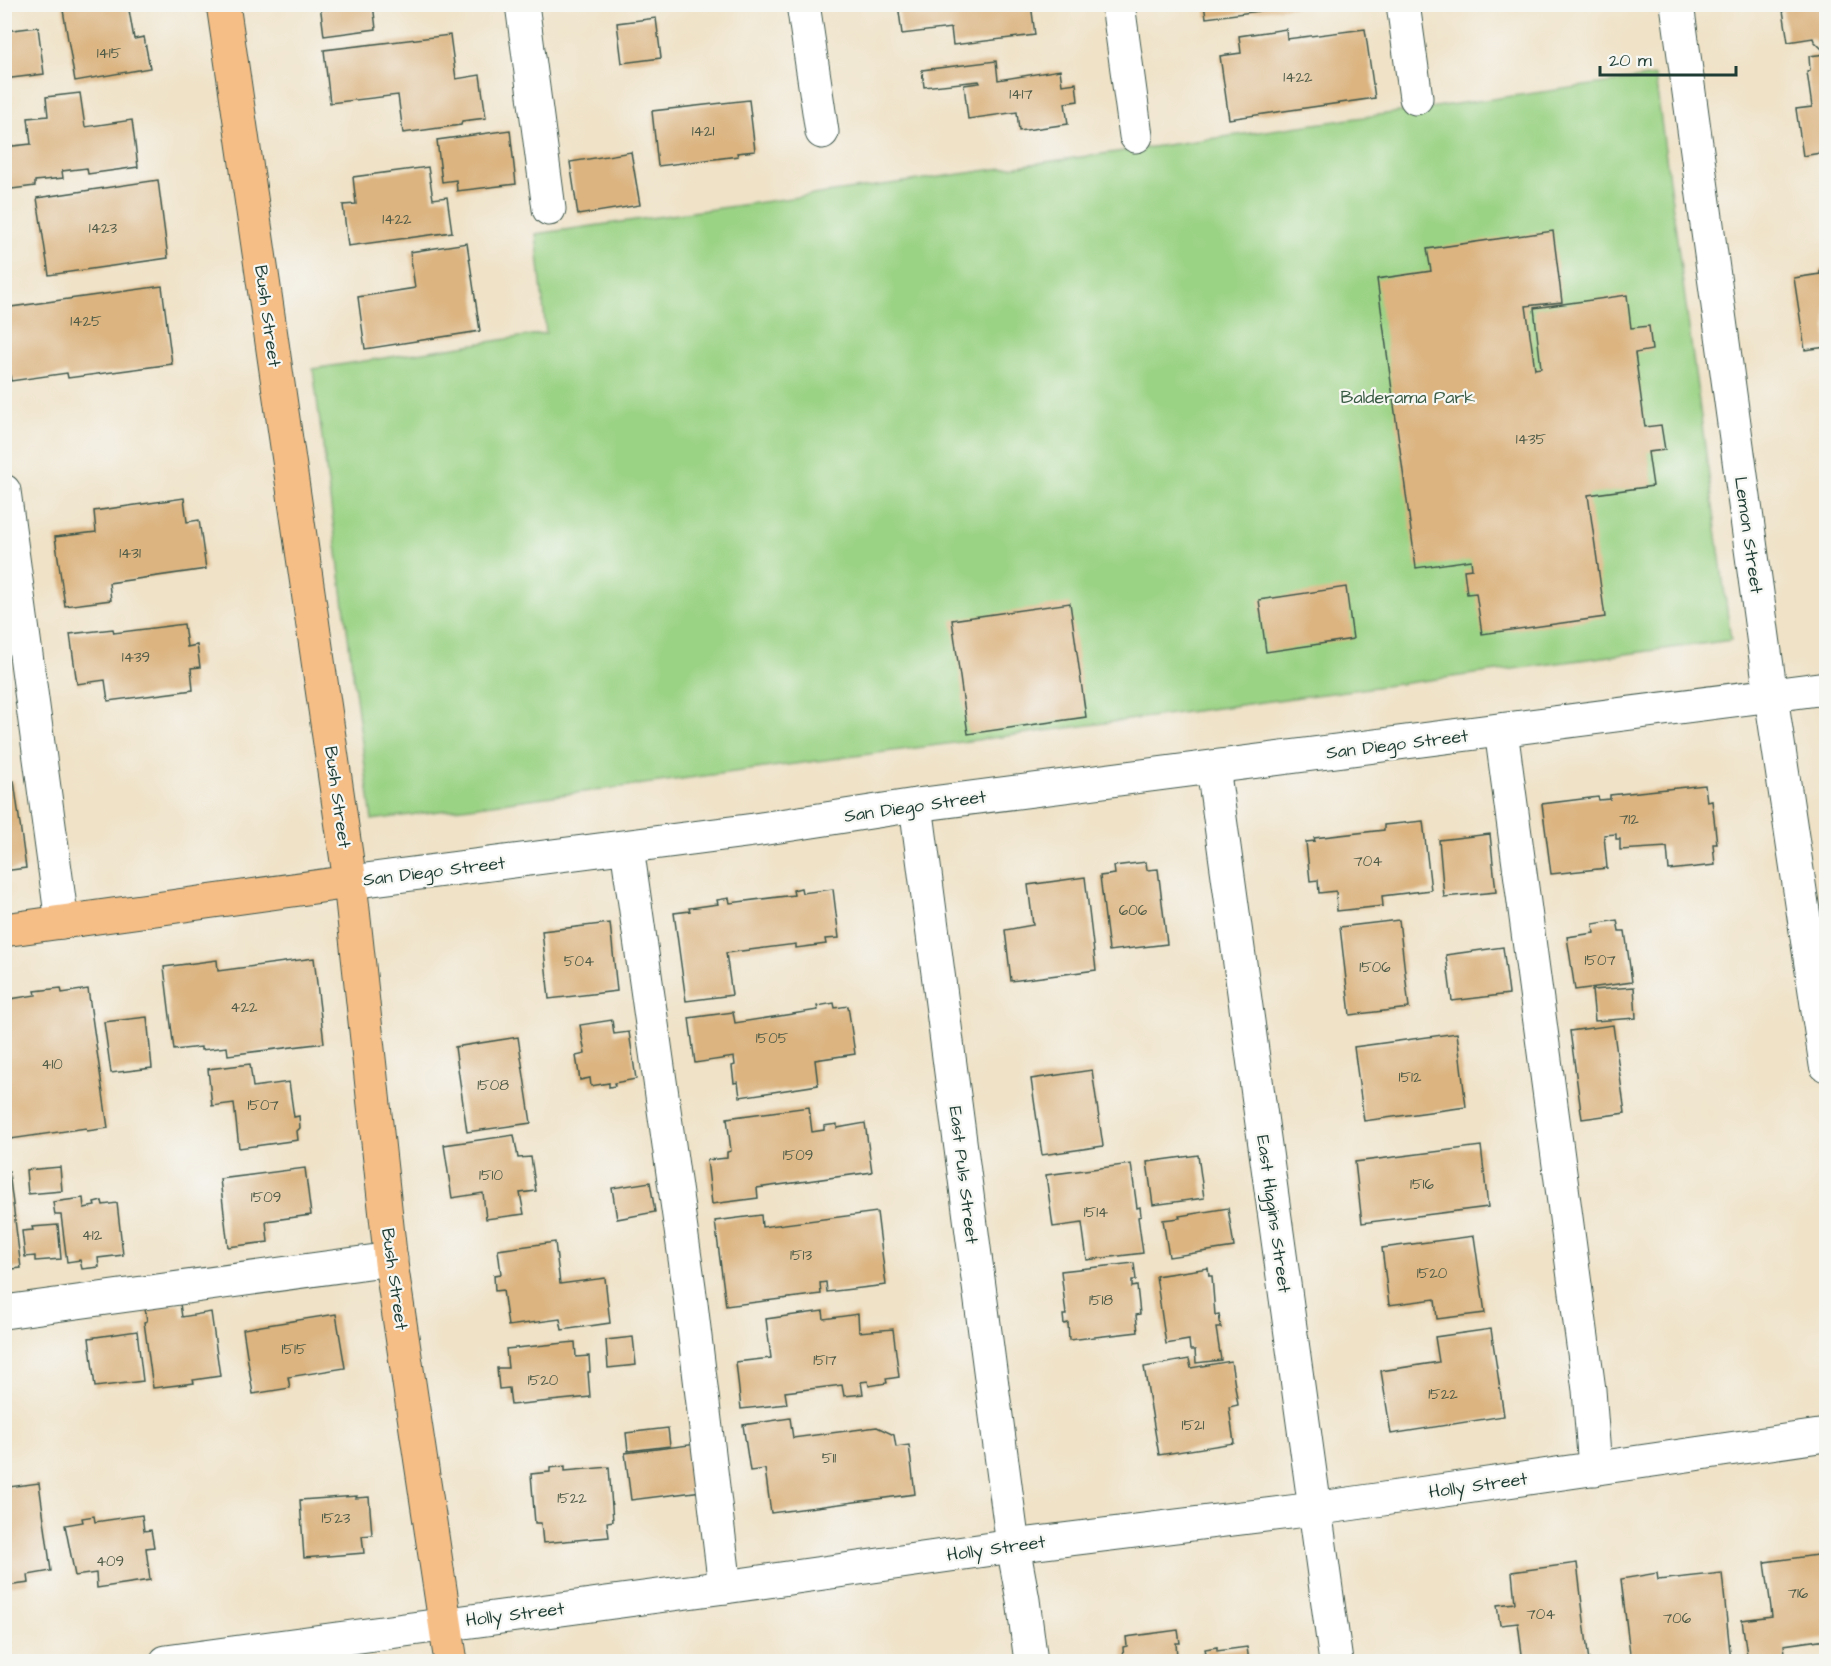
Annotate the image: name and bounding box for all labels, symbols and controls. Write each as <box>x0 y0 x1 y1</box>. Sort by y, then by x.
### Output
scale bar <box>1600 39 1736 77</box>
house number: 1415 <box>97 43 122 64</box>
text: 20 m <box>1609 48 1652 73</box>
house number: 1422 <box>1283 67 1313 88</box>
house number: 1417 <box>1009 84 1033 105</box>
house number: 1421 <box>692 121 714 142</box>
house number: 1422 <box>382 209 412 230</box>
house number: 1423 <box>89 218 118 239</box>
street label: Bush Street <box>248 264 287 369</box>
house number: 1425 <box>70 311 102 332</box>
park label: Balderama Park <box>1341 385 1475 410</box>
house number: 1435 <box>1516 429 1547 450</box>
street label: Lemon Street <box>1728 475 1769 596</box>
house number: 1431 <box>119 543 141 564</box>
house number: 1439 <box>122 647 150 668</box>
street label: San Diego Street <box>1324 723 1470 767</box>
street label: Bush Street <box>318 745 357 850</box>
street label: San Diego Street <box>842 784 989 830</box>
house number: 712 <box>1619 809 1639 830</box>
street label: San Diego Street <box>361 850 507 894</box>
house number: 704 <box>1354 851 1382 872</box>
house number: 606 <box>1119 900 1148 921</box>
house number: 1507 <box>1584 950 1616 971</box>
house number: 504 <box>564 951 594 972</box>
house number: 1506 <box>1359 957 1391 978</box>
house number: 422 <box>230 997 258 1018</box>
house number: 1505 <box>756 1028 789 1049</box>
house number: 410 <box>41 1054 63 1075</box>
house number: 1512 <box>1398 1067 1422 1088</box>
house number: 1508 <box>477 1075 509 1096</box>
house number: 1507 <box>247 1095 279 1116</box>
street label: East Puls Street <box>943 1105 984 1246</box>
street label: East Higgins Street <box>1249 1134 1297 1295</box>
house number: 1509 <box>783 1145 813 1166</box>
house number: 1510 <box>479 1165 503 1186</box>
house number: 1516 <box>1410 1174 1435 1195</box>
house number: 1509 <box>251 1187 281 1208</box>
house number: 1514 <box>1084 1202 1108 1223</box>
house number: 412 <box>82 1225 103 1246</box>
street label: Bush Street <box>375 1227 414 1332</box>
house number: 1513 <box>790 1245 812 1266</box>
house number: 1520 <box>1417 1263 1448 1284</box>
house number: 1518 <box>1089 1290 1113 1311</box>
house number: 1515 <box>281 1339 307 1360</box>
house number: 1517 <box>813 1350 837 1371</box>
house number: 1520 <box>528 1370 559 1391</box>
house number: 1522 <box>1428 1384 1458 1405</box>
house number: 1521 <box>1181 1415 1205 1436</box>
house number: 511 <box>822 1448 836 1469</box>
street label: Holly Street <box>1427 1466 1530 1506</box>
house number: 1522 <box>557 1488 587 1509</box>
house number: 1523 <box>322 1508 351 1529</box>
street label: Holly Street <box>945 1529 1048 1569</box>
house number: 409 <box>96 1551 124 1572</box>
house number: 716 <box>1788 1583 1809 1604</box>
street label: Holly Street <box>464 1596 567 1634</box>
house number: 704 <box>1527 1604 1555 1625</box>
house number: 706 <box>1663 1608 1692 1629</box>

